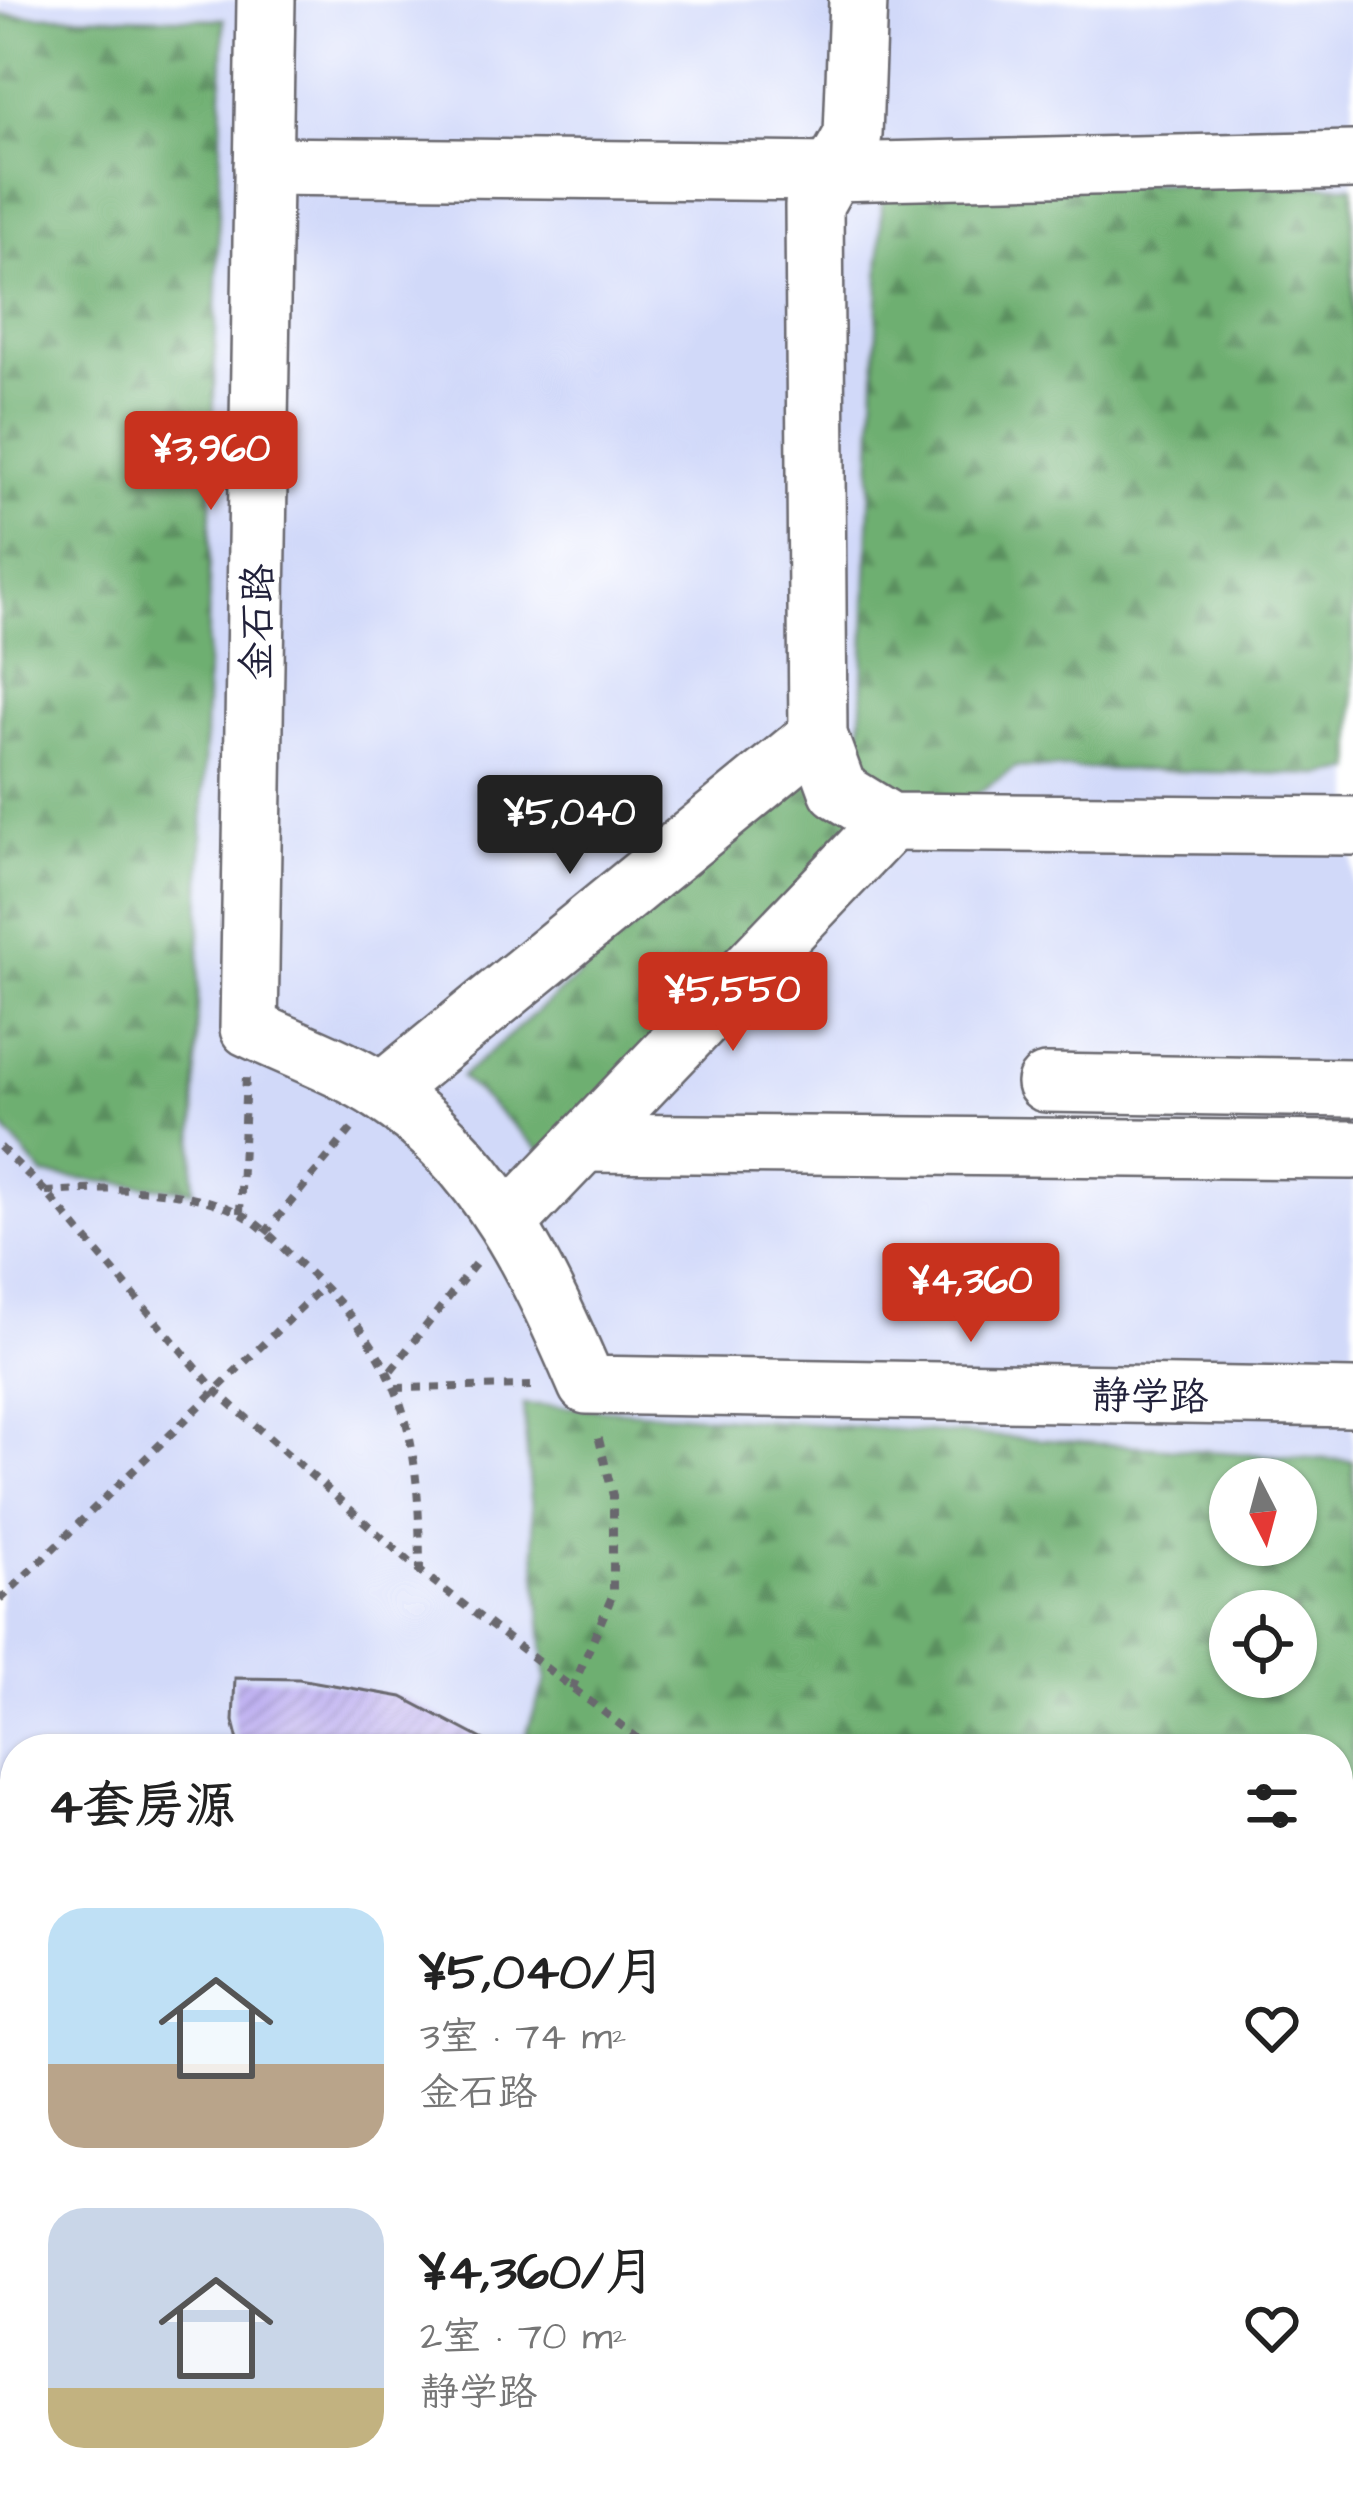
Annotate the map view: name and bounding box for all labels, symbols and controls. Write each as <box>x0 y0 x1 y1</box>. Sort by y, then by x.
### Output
pin: ¥3,960 <box>113 411 309 513</box>
text: ¥3,960 <box>152 423 270 477</box>
street label: 金石路 <box>231 563 287 681</box>
pin: ¥5,040 <box>472 775 668 877</box>
text: ¥5,040 <box>504 787 636 841</box>
pin: ¥5,550 <box>635 952 831 1054</box>
text: ¥5,550 <box>665 964 801 1018</box>
pin: ¥4,360 <box>873 1243 1069 1345</box>
text: ¥4,360 <box>909 1255 1033 1309</box>
street label: 静学路 <box>1091 1370 1209 1426</box>
north arrow <box>1209 1458 1317 1566</box>
map controls <box>1209 1458 1317 1698</box>
button: locate <box>1209 1590 1317 1698</box>
text: 4套房源 <box>48 1772 236 1843</box>
icon: filters <box>1239 1773 1305 1839</box>
text: ¥5,040/月 <box>420 1938 666 2009</box>
icon: home <box>144 1956 288 2100</box>
icon: heart <box>1239 1995 1305 2061</box>
text: 3室 · 74 m² <box>420 2011 627 2065</box>
text: 金石路 <box>420 2067 537 2121</box>
text: ¥4,360/月 <box>420 2238 655 2309</box>
icon: home <box>144 2256 288 2400</box>
icon: heart <box>1239 2295 1305 2361</box>
text: 2室 · 70 m² <box>420 2311 627 2365</box>
text: 静学路 <box>420 2367 537 2421</box>

